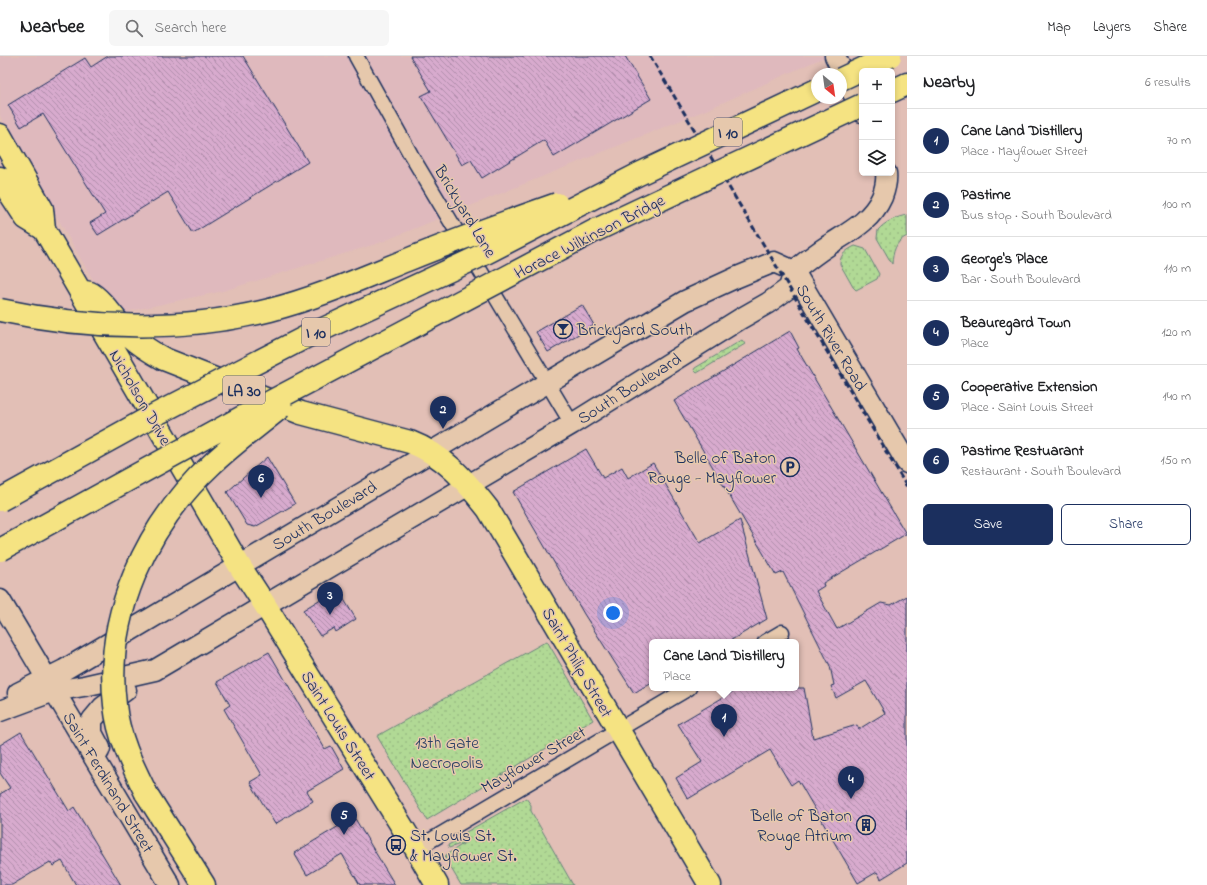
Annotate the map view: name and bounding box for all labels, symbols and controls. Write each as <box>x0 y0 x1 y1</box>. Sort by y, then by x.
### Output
search box <box>109 10 389 46</box>
text: Nearbee <box>20 14 85 41</box>
icon: search <box>123 17 145 39</box>
text: Search here <box>155 17 226 39</box>
text: Map <box>1047 17 1071 38</box>
text: Layers <box>1093 17 1131 38</box>
text: Share <box>1153 17 1187 38</box>
north arrow <box>811 68 847 104</box>
map controls <box>859 68 895 176</box>
button: + <box>859 68 895 104</box>
text: Nearby <box>923 70 975 95</box>
text: 6 results <box>1145 73 1191 92</box>
button: − <box>859 104 895 140</box>
road number: I 10 <box>714 118 742 146</box>
text: Cane Land Distillery <box>961 120 1082 142</box>
text: 1 <box>934 131 938 150</box>
text: 70 m <box>1167 131 1191 150</box>
button: layers <box>859 140 895 176</box>
text: Place · Mayflower Street <box>961 142 1088 161</box>
street label: Brickyard Lane <box>426 160 502 264</box>
text: Pastime <box>961 184 1011 206</box>
street label: Horace Wilkinson Bridge <box>510 188 671 288</box>
text: 2 <box>933 195 939 214</box>
text: 100 m <box>1162 195 1191 214</box>
text: Bus stop · South Boulevard <box>961 206 1112 225</box>
text: George's Place <box>961 248 1048 270</box>
text: 3 <box>933 259 939 278</box>
text: 110 m <box>1164 259 1191 278</box>
text: Bar · South Boulevard <box>961 270 1081 289</box>
street label: South River Road <box>789 279 873 396</box>
text: Beauregard Town <box>961 312 1071 334</box>
road number: I 10 <box>302 318 330 346</box>
bar icon: Brickyard South <box>552 318 574 340</box>
place label: Brickyard South <box>576 318 693 344</box>
text: 4 <box>933 323 939 342</box>
text: 120 m <box>1161 323 1191 342</box>
text: Place <box>961 334 989 353</box>
street label: Nicholson Drive <box>102 345 177 451</box>
street label: South Boulevard <box>573 347 687 431</box>
road number: LA 30 <box>223 376 265 404</box>
text: Cooperative Extension <box>961 376 1097 398</box>
text: 5 <box>932 387 940 406</box>
text: 140 m <box>1163 387 1191 406</box>
pin: 2 <box>430 396 456 429</box>
text: Place · Saint Louis Street <box>961 398 1093 417</box>
text: Pastime Restuarant <box>961 440 1084 462</box>
place label: Belle of Baton Rouge - Mayflower <box>648 446 777 493</box>
text: 6 <box>933 451 939 470</box>
text: 150 m <box>1160 451 1191 470</box>
parking icon: Belle of Baton Rouge - Mayflower <box>779 456 801 478</box>
text: Restaurant · South Boulevard <box>961 462 1121 481</box>
pin: 6 <box>248 465 274 498</box>
street label: South Boulevard <box>268 475 382 558</box>
button: Save <box>923 504 1053 545</box>
button: Share <box>1061 504 1191 545</box>
pin: 3 <box>317 582 343 615</box>
street label: Saint Philip Street <box>535 603 619 723</box>
your location <box>603 603 623 623</box>
popup <box>649 639 799 691</box>
text: Cane Land Distillery <box>663 645 785 667</box>
street label: Saint Louis Street <box>294 666 382 786</box>
text: Place <box>663 667 691 686</box>
pin: 1 <box>711 704 737 737</box>
street label: Saint Ferdinand Street <box>56 708 160 858</box>
street label: Mayflower Street <box>477 720 592 801</box>
park label: 13th Gate Necropolis <box>411 731 483 776</box>
pin: 4 <box>838 766 864 799</box>
pin: 5 <box>331 802 357 835</box>
place label: Belle of Baton Rouge Atrium <box>750 804 852 851</box>
building icon: Belle of Baton Rouge Atrium <box>855 814 877 836</box>
place label: St. Louis St. & Mayflower St. <box>410 824 517 870</box>
bus stop icon: St. Louis St. & Mayflower St. <box>385 834 407 856</box>

